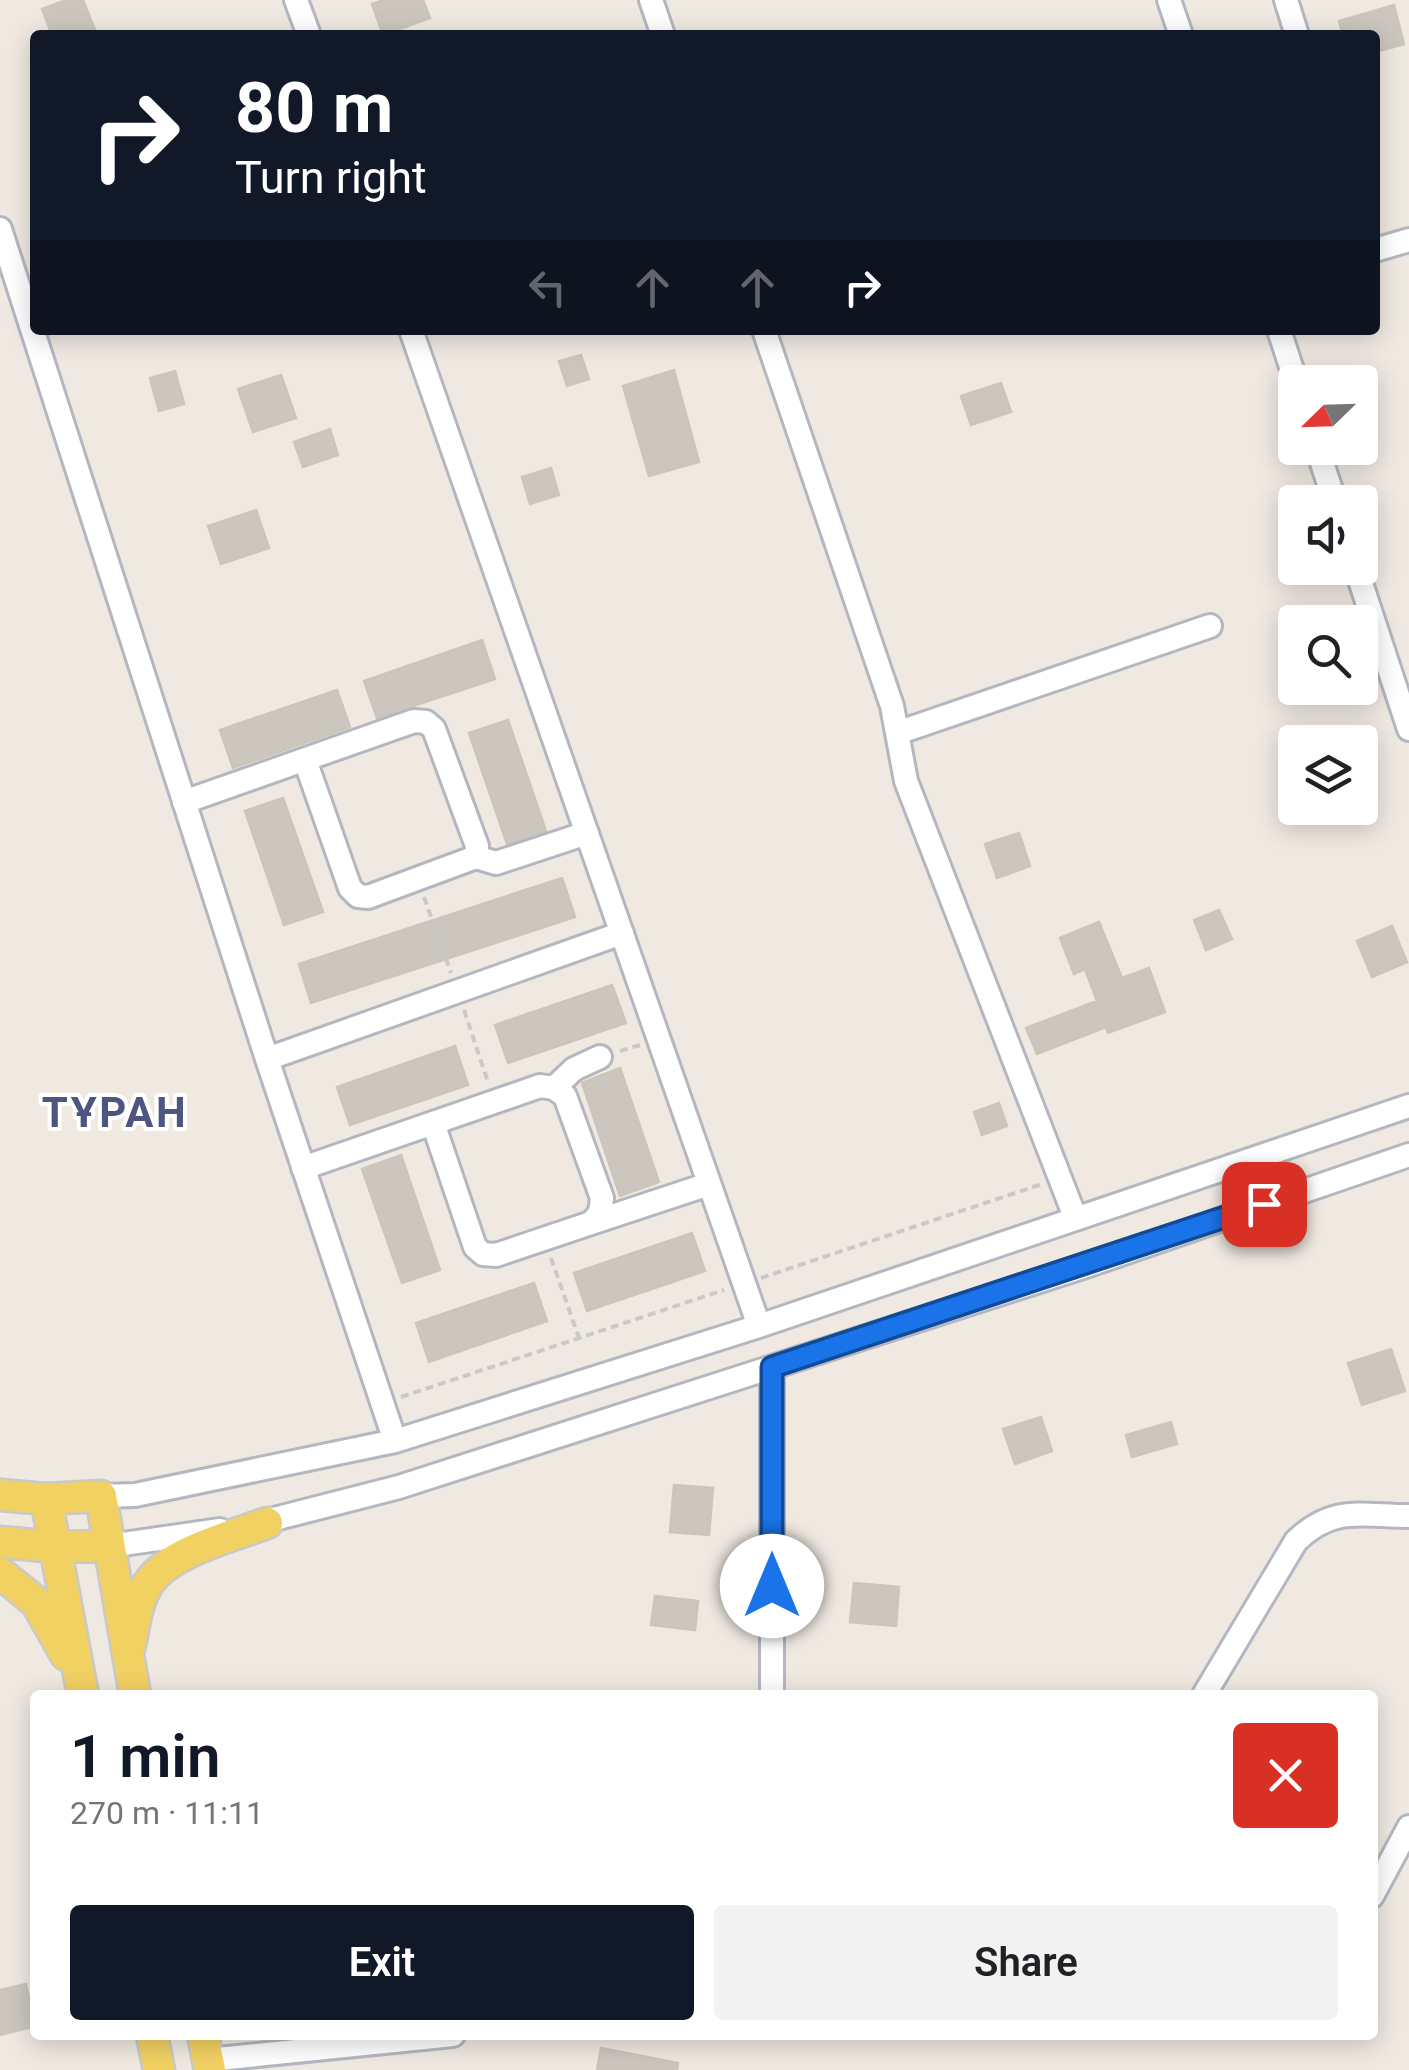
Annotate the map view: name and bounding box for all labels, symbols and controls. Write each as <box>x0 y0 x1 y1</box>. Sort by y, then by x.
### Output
text: 80 m <box>235 67 393 149</box>
icon: right <box>70 70 200 200</box>
text: Turn right <box>235 151 427 204</box>
icon: left <box>520 260 575 315</box>
icon: ahead <box>625 260 680 315</box>
icon: ahead <box>730 260 785 315</box>
icon: right <box>835 260 890 315</box>
north arrow <box>1278 365 1378 465</box>
map controls <box>1278 365 1378 825</box>
button: sound <box>1278 485 1378 585</box>
button: search <box>1278 605 1378 705</box>
button: layers <box>1278 725 1378 825</box>
district label: ТҰРАН <box>42 1088 188 1137</box>
pin <box>1222 1162 1307 1247</box>
icon: arrive <box>1237 1177 1292 1232</box>
position arrow <box>720 1534 824 1638</box>
text: 1 min <box>70 1721 220 1792</box>
button: close <box>1233 1723 1338 1828</box>
text: 270 m · 11:11 <box>70 1794 264 1832</box>
button: Exit <box>70 1905 694 2020</box>
button: Share <box>714 1905 1338 2020</box>

